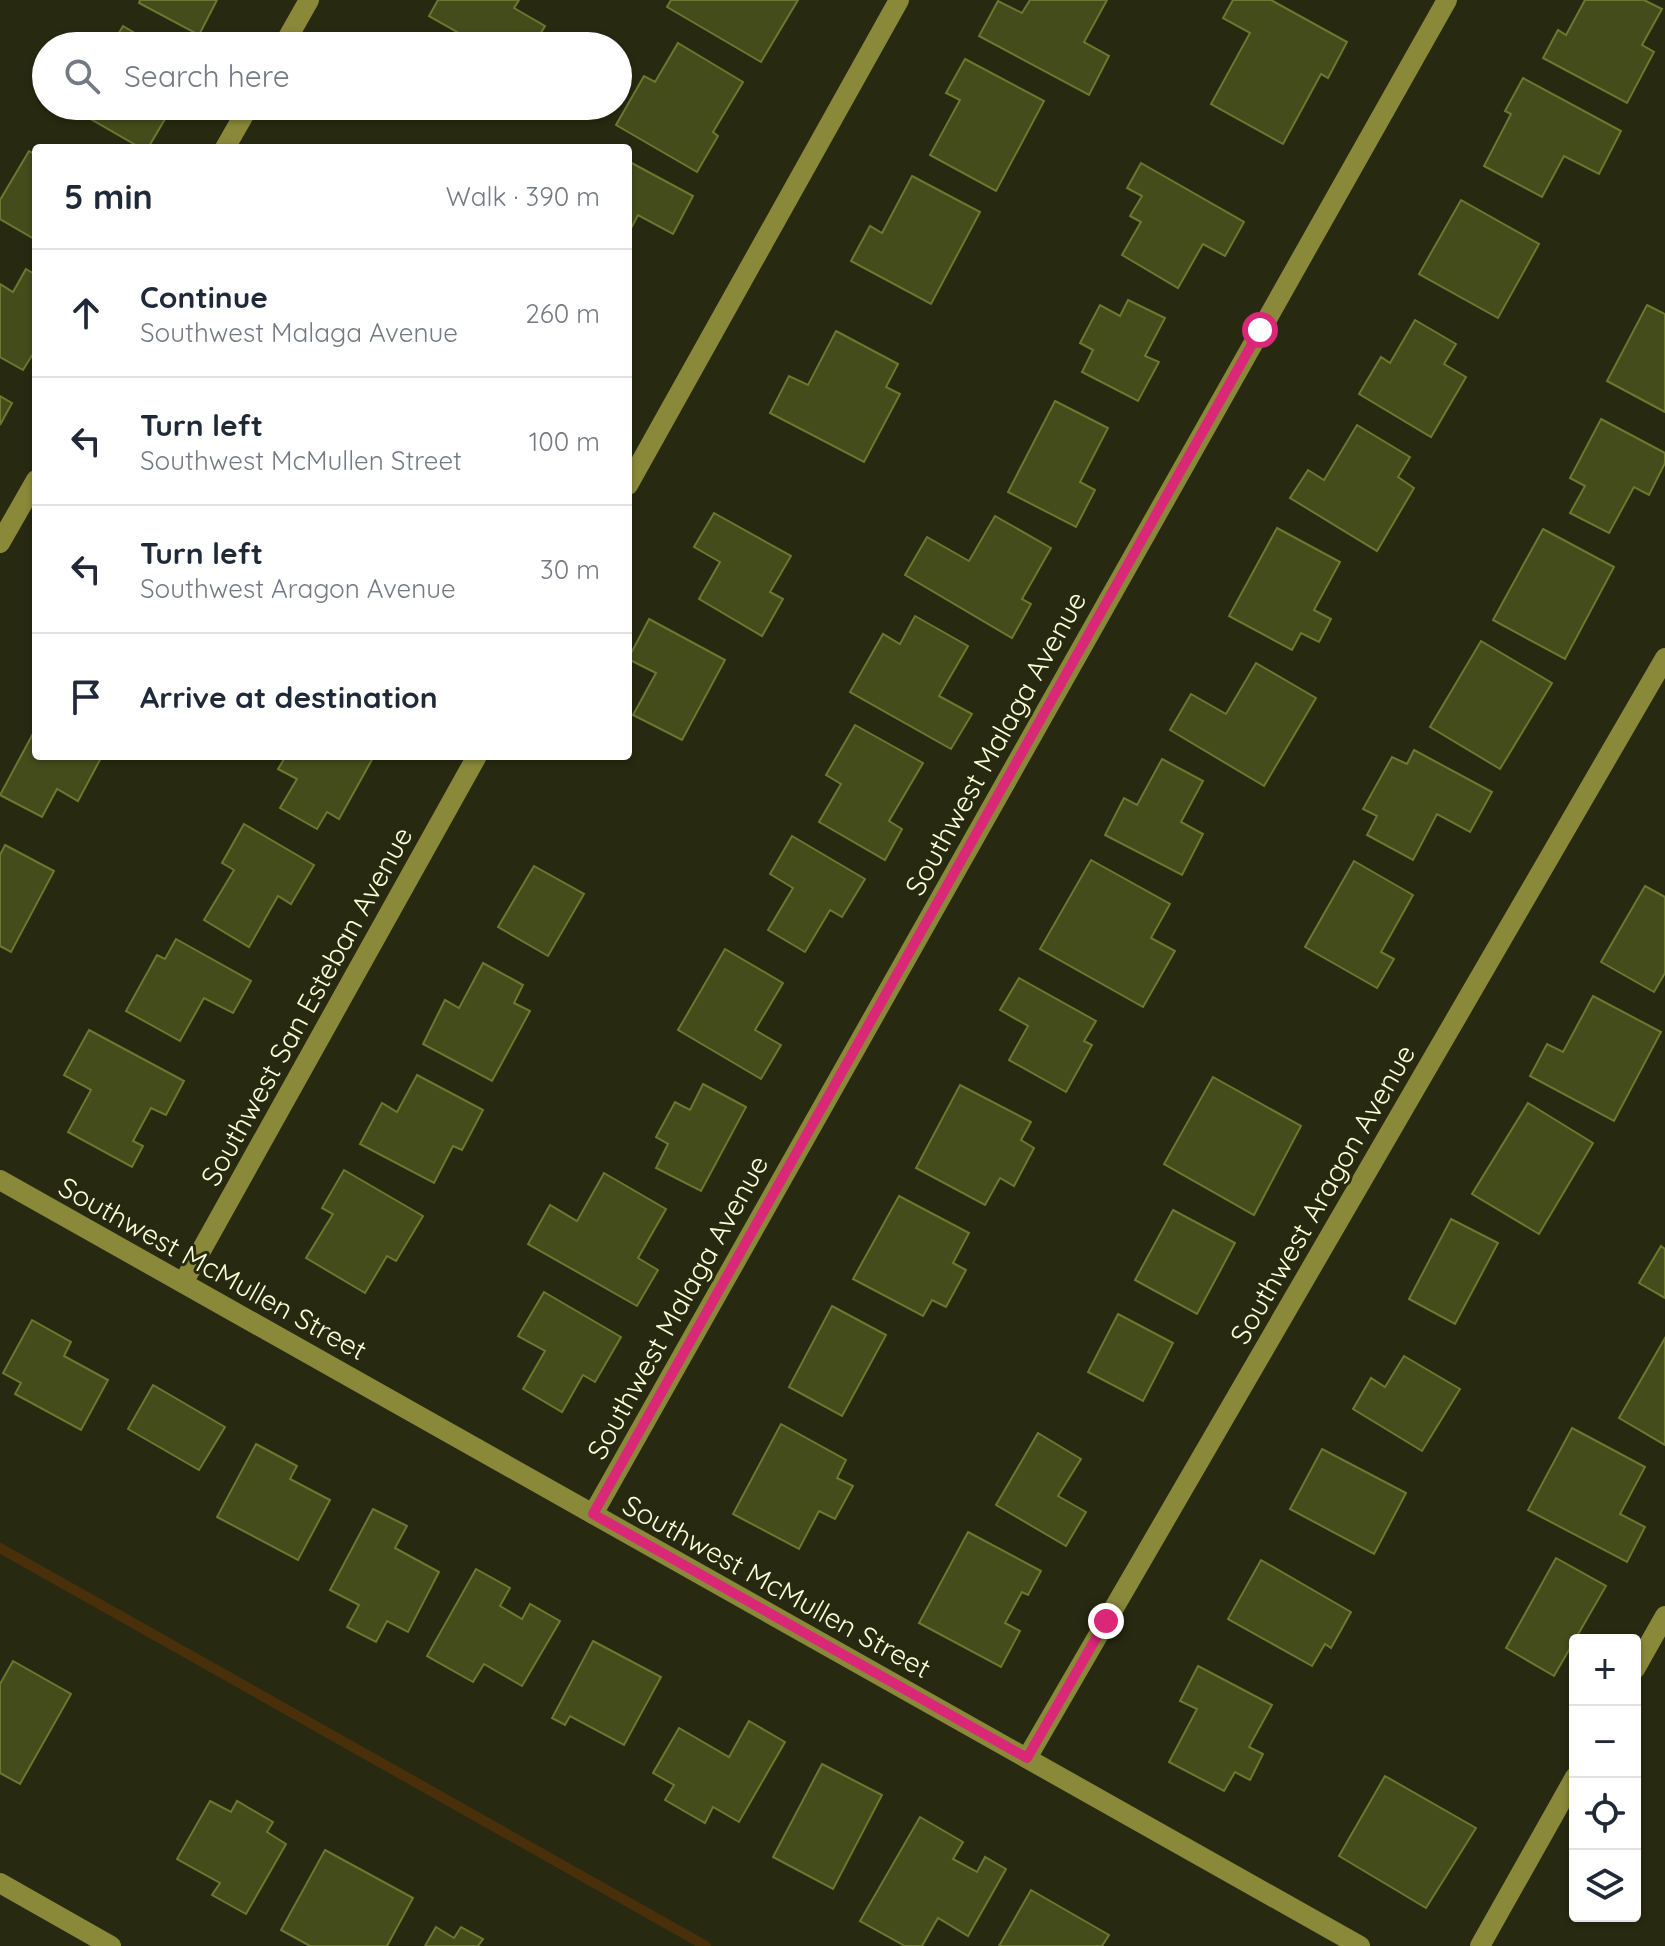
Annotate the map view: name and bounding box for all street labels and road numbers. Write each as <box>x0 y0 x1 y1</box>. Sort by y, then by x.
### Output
street label: Southwest Malaga Avenue <box>897 585 1093 901</box>
street label: Southwest San Esteban Avenue <box>192 820 420 1192</box>
street label: Southwest Aragon Avenue <box>1222 1038 1422 1350</box>
street label: Southwest Malaga Avenue <box>579 1149 775 1465</box>
street label: Southwest McMullen Street <box>53 1169 373 1367</box>
street label: Southwest McMullen Street <box>617 1487 937 1685</box>

